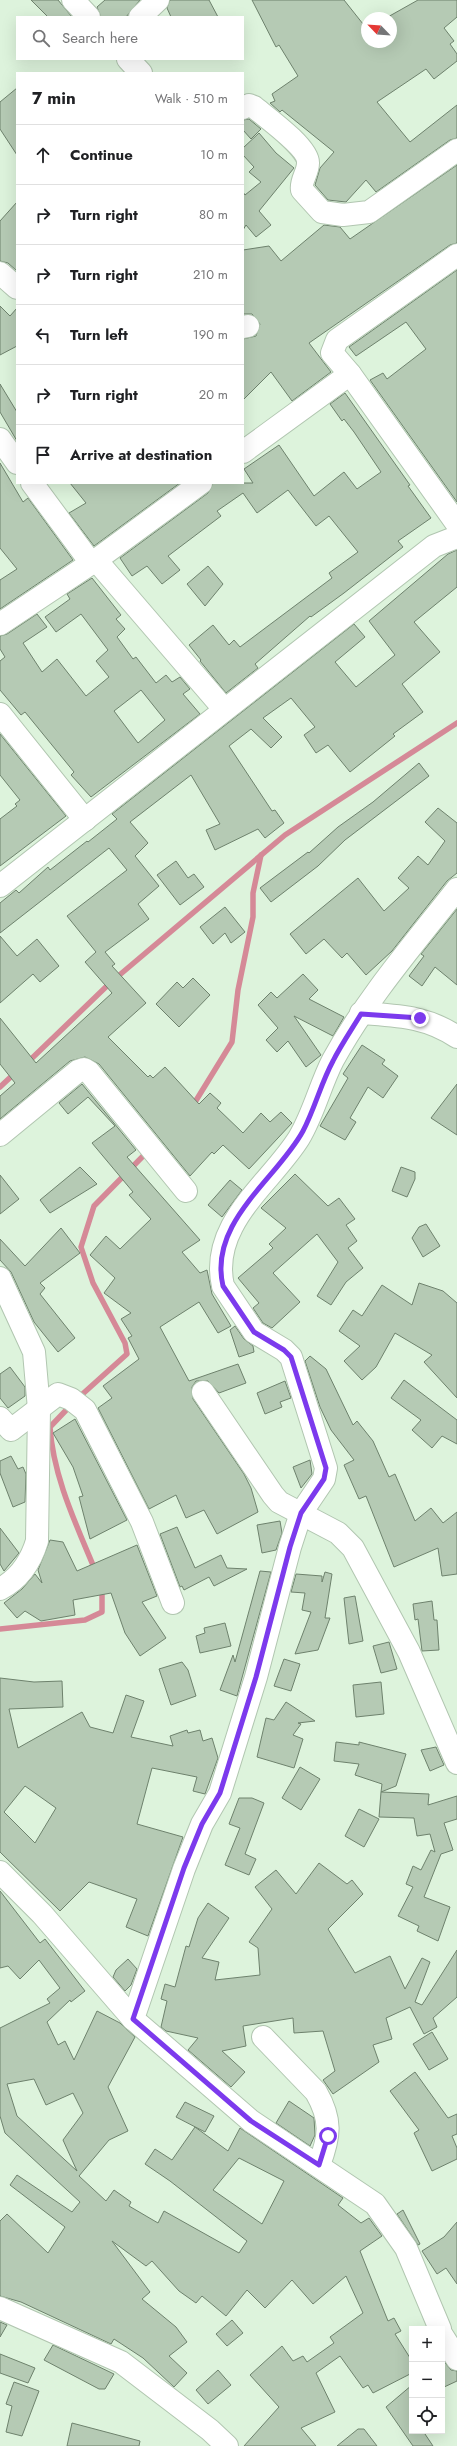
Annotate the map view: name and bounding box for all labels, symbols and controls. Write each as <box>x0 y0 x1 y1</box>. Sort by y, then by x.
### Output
north arrow <box>361 12 397 48</box>
search box <box>16 16 244 60</box>
icon: search <box>30 27 52 49</box>
text: Search here <box>62 27 138 49</box>
text: 7 min <box>32 86 76 110</box>
text: Walk · 510 m <box>155 89 228 108</box>
icon: ahead <box>32 144 54 166</box>
text: Continue <box>70 144 133 166</box>
text: 10 m <box>200 145 228 164</box>
icon: right <box>32 204 54 226</box>
text: Turn right <box>70 204 138 226</box>
text: 80 m <box>199 205 228 224</box>
icon: right <box>32 264 54 286</box>
text: Turn right <box>70 264 138 286</box>
text: 210 m <box>193 265 228 284</box>
icon: left <box>32 324 54 346</box>
text: Turn left <box>70 324 128 346</box>
text: 190 m <box>193 325 228 344</box>
icon: right <box>32 384 54 406</box>
text: Turn right <box>70 384 138 406</box>
text: 20 m <box>199 385 228 404</box>
icon: arrive <box>32 444 54 466</box>
text: Arrive at destination <box>70 444 212 466</box>
route end <box>411 1009 429 1027</box>
route start <box>319 2127 337 2145</box>
map controls <box>409 2326 445 2434</box>
button: + <box>409 2326 445 2362</box>
button: − <box>409 2362 445 2398</box>
button: locate <box>409 2398 445 2434</box>

